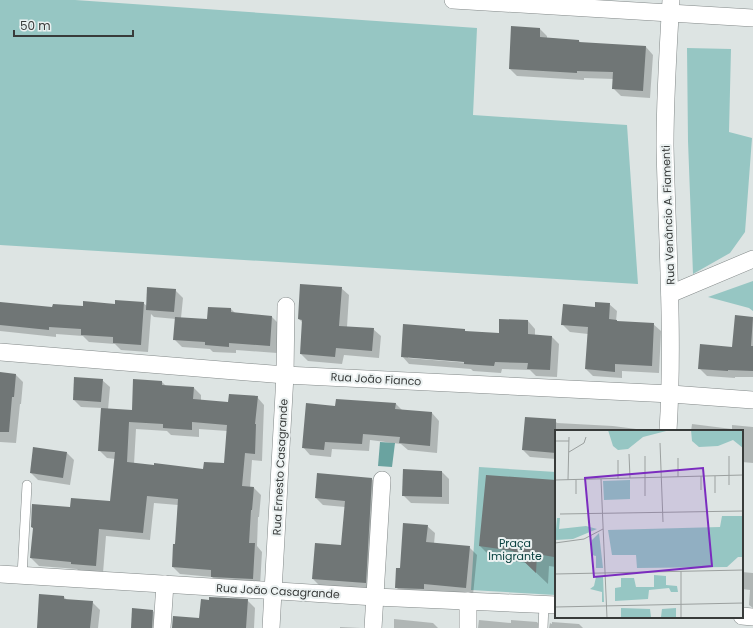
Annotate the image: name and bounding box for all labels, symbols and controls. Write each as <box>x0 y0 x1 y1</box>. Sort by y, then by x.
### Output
scale bar <box>14 12 133 38</box>
text: 50 m <box>20 17 51 34</box>
street label: Rua Venâncio A. Fiamenti <box>658 145 678 285</box>
street label: Rua João Fianco <box>330 369 422 389</box>
street label: Rua Ernesto Casagrande <box>268 398 292 536</box>
inset map <box>555 430 743 618</box>
park label: Praça Imigrante <box>488 535 542 564</box>
street label: Rua João Casagrande <box>216 580 340 602</box>

